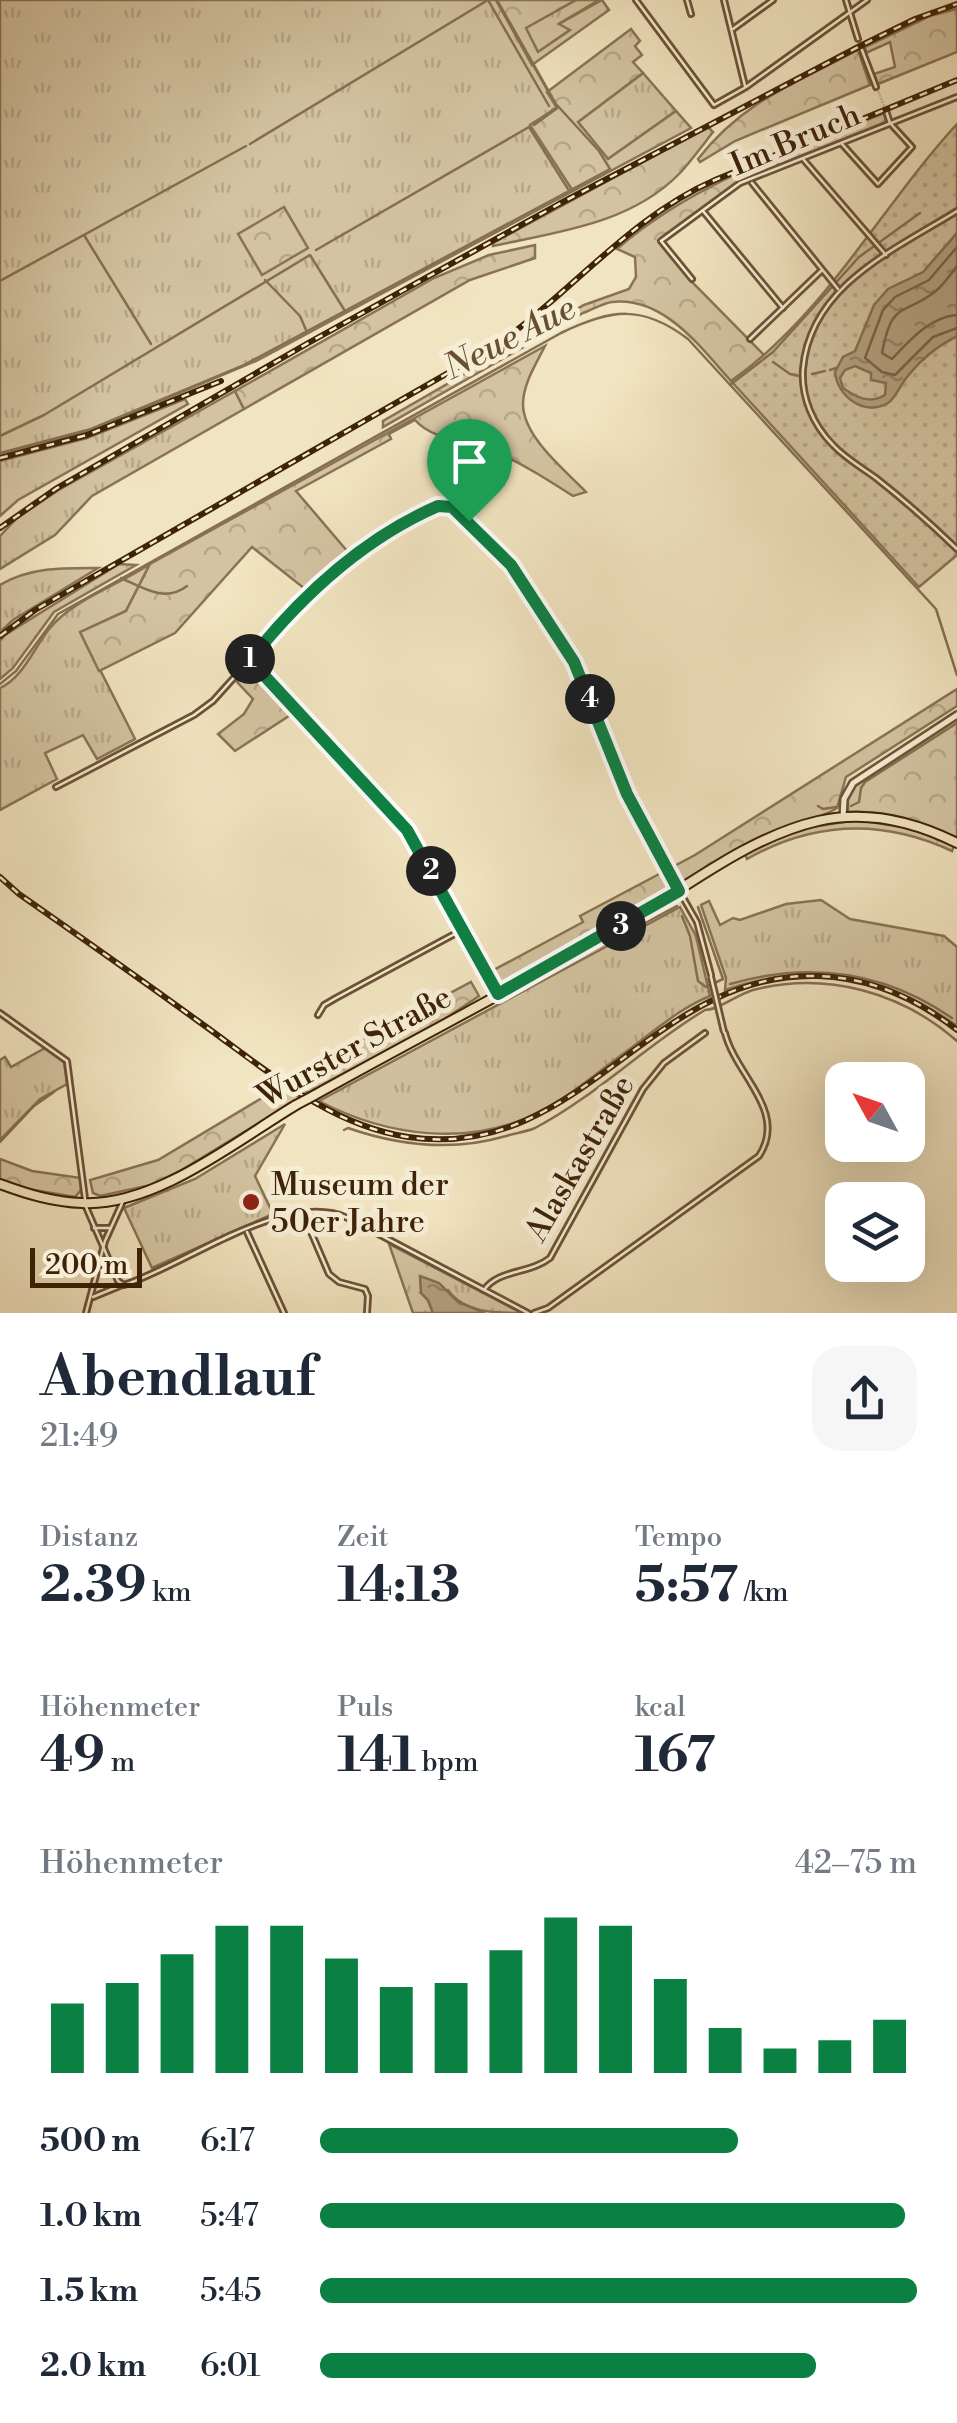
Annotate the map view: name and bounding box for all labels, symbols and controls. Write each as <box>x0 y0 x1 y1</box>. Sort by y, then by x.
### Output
street label: Im Bruch <box>724 95 866 185</box>
water label: Neue Aue <box>436 287 583 390</box>
pin <box>427 419 512 522</box>
icon: arrive <box>442 434 497 489</box>
pin: 1 <box>225 634 275 684</box>
text: 1 <box>243 641 257 676</box>
pin: 4 <box>565 674 615 724</box>
text: 4 <box>581 681 599 716</box>
pin: 2 <box>406 846 456 896</box>
text: 2 <box>422 853 440 888</box>
pin: 3 <box>596 901 646 951</box>
text: 3 <box>613 908 629 943</box>
street label: Wurster Straße <box>250 977 459 1117</box>
north arrow <box>825 1062 925 1162</box>
map controls <box>825 1062 925 1282</box>
street label: Alaskastraße <box>516 1068 643 1250</box>
place label: Museum der 50er Jahre <box>271 1165 449 1242</box>
button: layers <box>825 1182 925 1282</box>
marker: Museum der 50er Jahre <box>240 1191 262 1213</box>
scale bar <box>30 1243 142 1288</box>
text: 200 m <box>45 1248 128 1283</box>
text: Abendlauf <box>40 1344 315 1413</box>
button: share <box>812 1346 917 1451</box>
text: 21:49 <box>40 1416 118 1456</box>
text: Distanz <box>40 1520 138 1555</box>
text: Zeit <box>337 1520 389 1555</box>
text: Tempo <box>635 1520 722 1555</box>
text: 2.39 <box>40 1555 147 1617</box>
text: 14:13 <box>337 1555 460 1617</box>
text: 5:57 <box>635 1555 738 1617</box>
text: km <box>147 1575 191 1610</box>
text: /km <box>738 1575 789 1610</box>
text: Höhenmeter <box>40 1690 200 1725</box>
text: Puls <box>337 1690 393 1725</box>
text: kcal <box>635 1690 685 1725</box>
text: 49 <box>40 1725 105 1787</box>
text: 141 <box>337 1725 416 1787</box>
text: 167 <box>635 1725 715 1787</box>
text: m <box>105 1745 135 1780</box>
text: bpm <box>416 1745 478 1780</box>
text: Höhenmeter <box>40 1843 223 1883</box>
text: 42–75 m <box>795 1843 917 1883</box>
text: 500 m <box>40 2121 141 2161</box>
text: 6:17 <box>200 2121 255 2161</box>
text: 1.0 km <box>40 2196 142 2236</box>
text: 5:47 <box>200 2196 259 2236</box>
text: 1.5 km <box>40 2271 138 2311</box>
text: 5:45 <box>200 2271 262 2311</box>
text: 2.0 km <box>40 2346 146 2386</box>
text: 6:01 <box>200 2346 261 2386</box>

